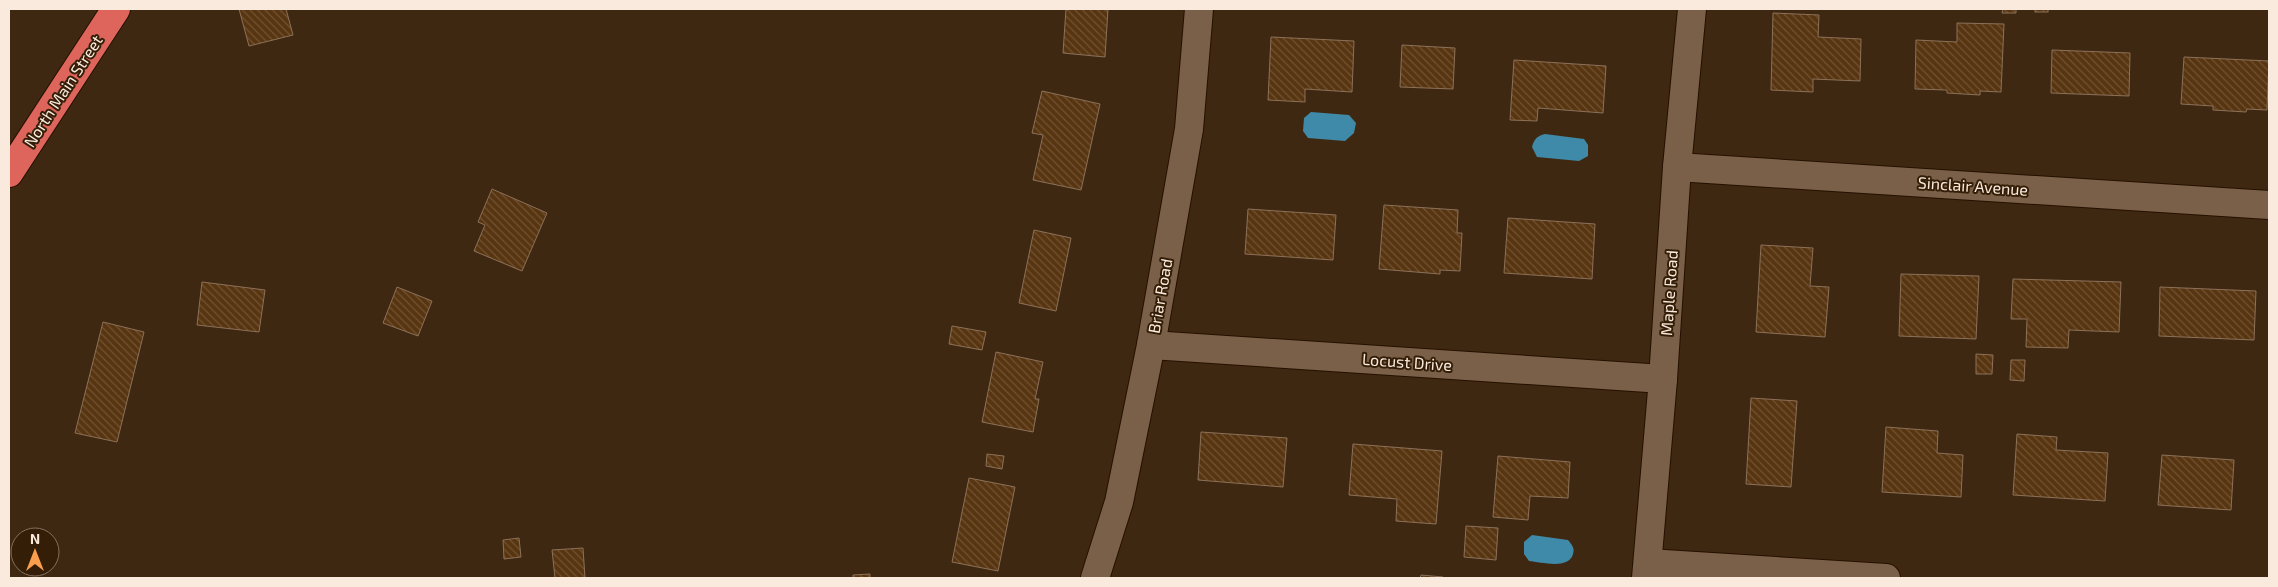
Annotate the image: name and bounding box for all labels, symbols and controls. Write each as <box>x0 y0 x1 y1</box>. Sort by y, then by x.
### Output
street label: North Main Street <box>19 31 106 150</box>
street label: Sinclair Avenue <box>1917 172 2029 199</box>
street label: Maple Road <box>1656 249 1681 336</box>
street label: Briar Road <box>1144 257 1175 335</box>
street label: Locust Drive <box>1361 349 1453 374</box>
north arrow <box>10 527 60 577</box>
text: N <box>30 530 40 547</box>

